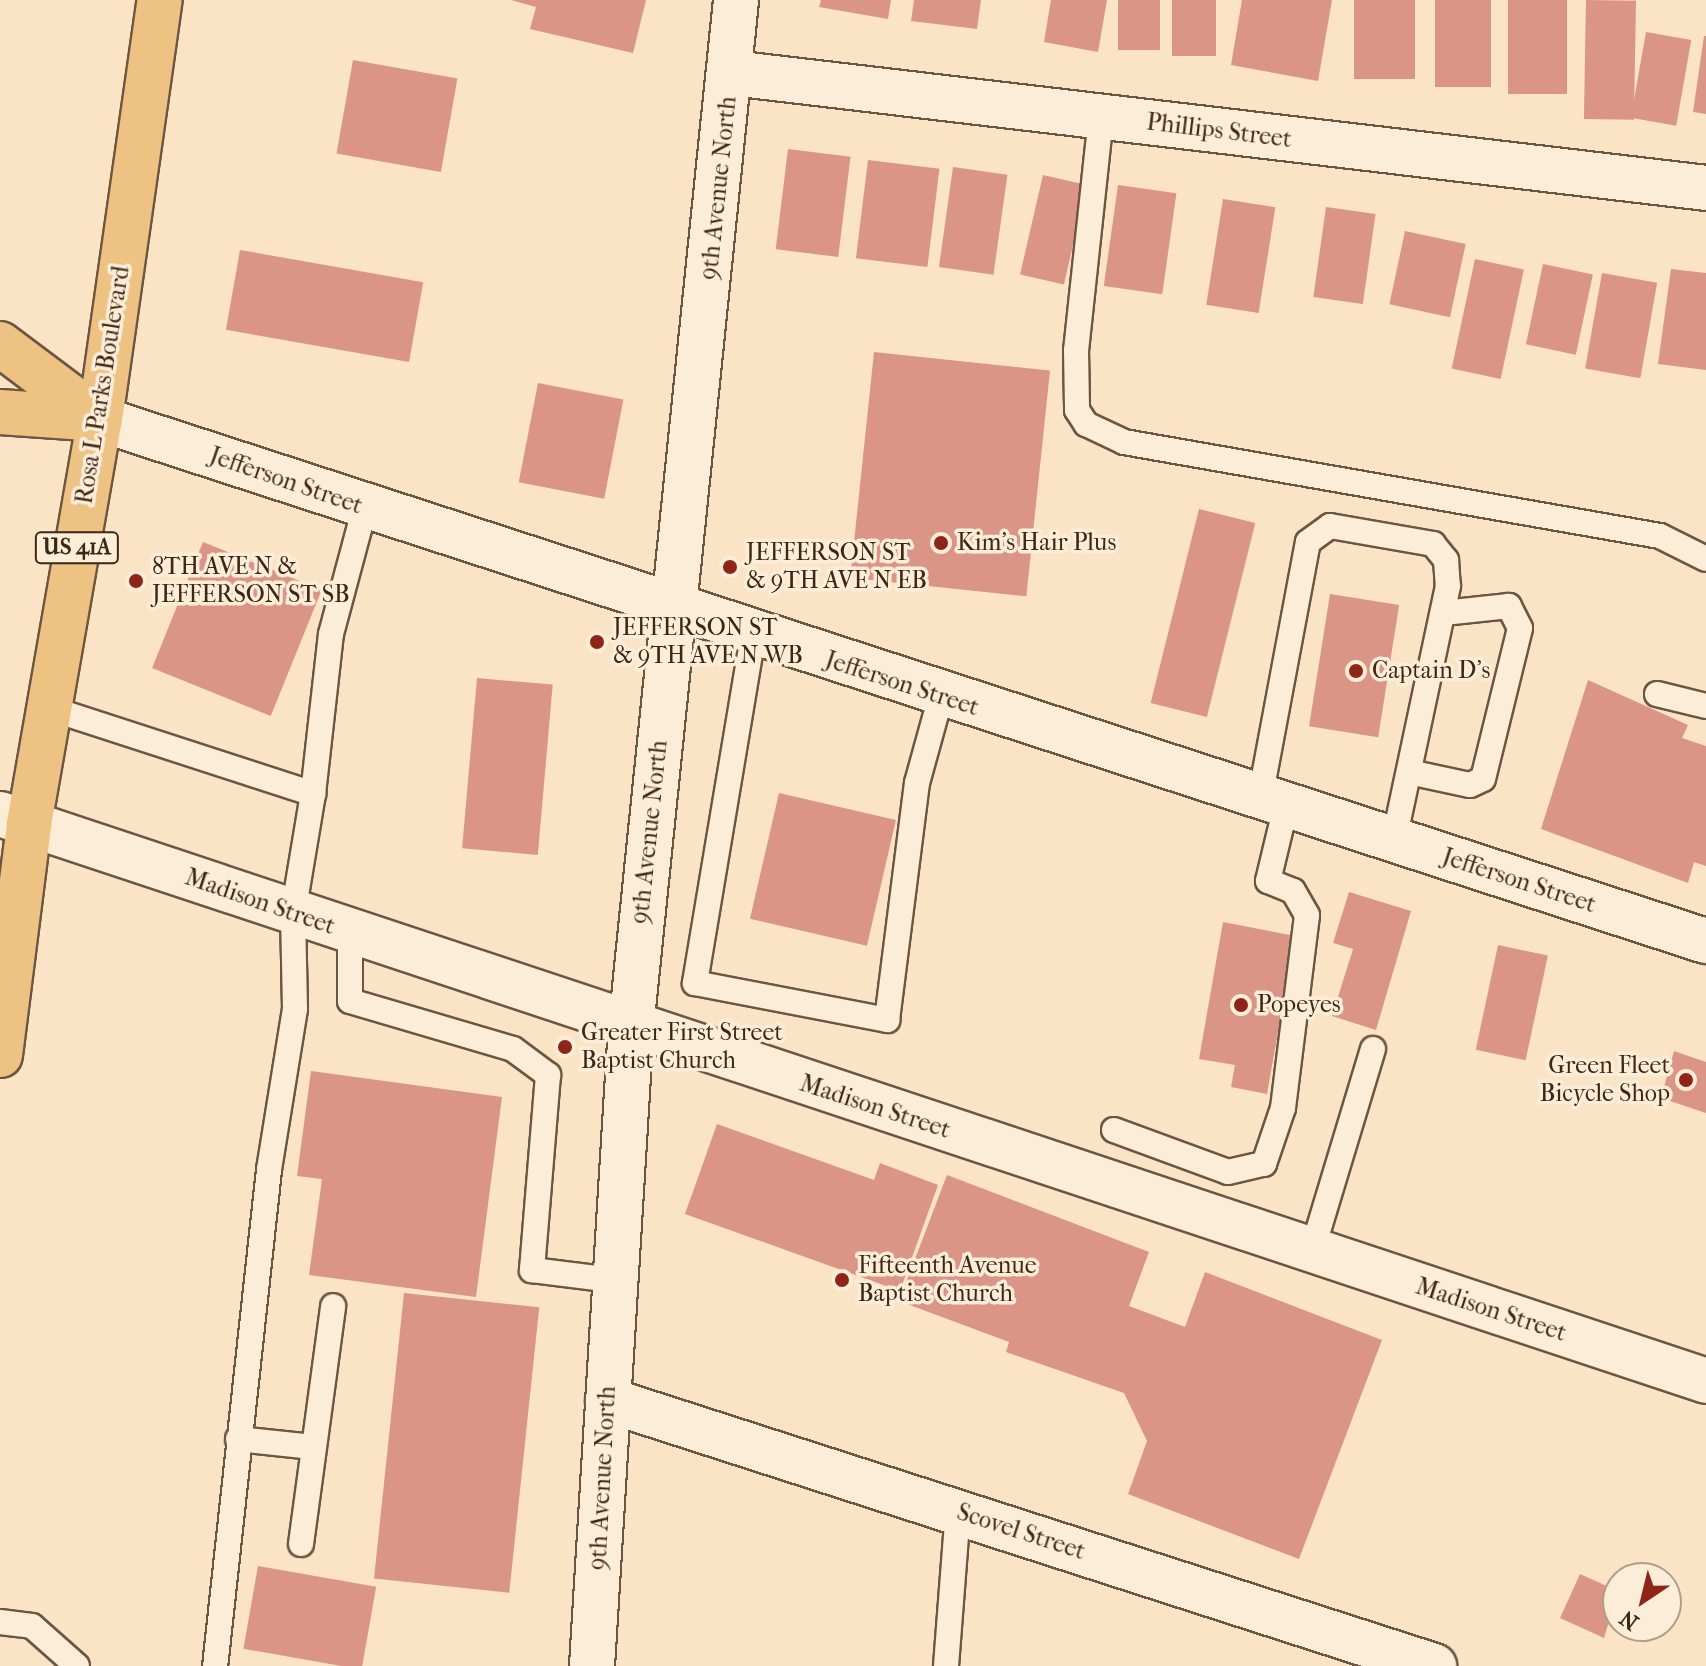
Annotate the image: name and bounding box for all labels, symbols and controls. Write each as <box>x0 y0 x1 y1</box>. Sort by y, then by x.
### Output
street label: 9th Avenue North <box>695 95 743 281</box>
street label: Phillips Street <box>1145 108 1293 154</box>
street label: Rosa L Parks Boulevard <box>70 264 136 506</box>
street label: Jefferson Street <box>206 441 366 521</box>
place label: Kim's Hair Plus <box>957 529 1116 557</box>
road number: US 41A <box>33 530 121 566</box>
marker: Kim's Hair Plus <box>932 534 950 552</box>
place label: JEFFERSON ST & 9TH AVE N EB <box>746 539 927 595</box>
place label: 8TH AVE N & JEFFERSON ST SB <box>152 553 350 609</box>
marker: JEFFERSON ST & 9TH AVE N EB <box>721 558 739 576</box>
marker: 8TH AVE N & JEFFERSON ST SB <box>127 572 145 590</box>
place label: JEFFERSON ST & 9TH AVE N WB <box>613 614 803 670</box>
marker: JEFFERSON ST & 9TH AVE N WB <box>588 633 606 651</box>
street label: Jefferson Street <box>822 646 982 722</box>
place label: Captain D's <box>1372 657 1490 685</box>
marker: Captain D's <box>1347 662 1365 680</box>
street label: 9th Avenue North <box>626 739 674 925</box>
street label: Jefferson Street <box>1439 843 1599 919</box>
street label: Madison Street <box>181 863 339 941</box>
place label: Popeyes <box>1257 991 1341 1019</box>
marker: Popeyes <box>1232 996 1250 1014</box>
place label: Greater First Street Baptist Church <box>581 1019 783 1075</box>
marker: Greater First Street Baptist Church <box>556 1038 574 1056</box>
place label: Green Fleet Bicycle Shop <box>1540 1052 1670 1108</box>
street label: Madison Street <box>796 1069 954 1145</box>
marker: Green Fleet Bicycle Shop <box>1677 1071 1695 1089</box>
place label: Fifteenth Avenue Baptist Church <box>858 1252 1037 1308</box>
marker: Fifteenth Avenue Baptist Church <box>833 1271 851 1289</box>
street label: Madison Street <box>1412 1272 1570 1348</box>
street label: 9th Avenue North <box>584 1385 622 1571</box>
street label: Scovel Street <box>953 1498 1089 1566</box>
north arrow <box>1602 1562 1682 1642</box>
text: N <box>1615 1605 1644 1635</box>

